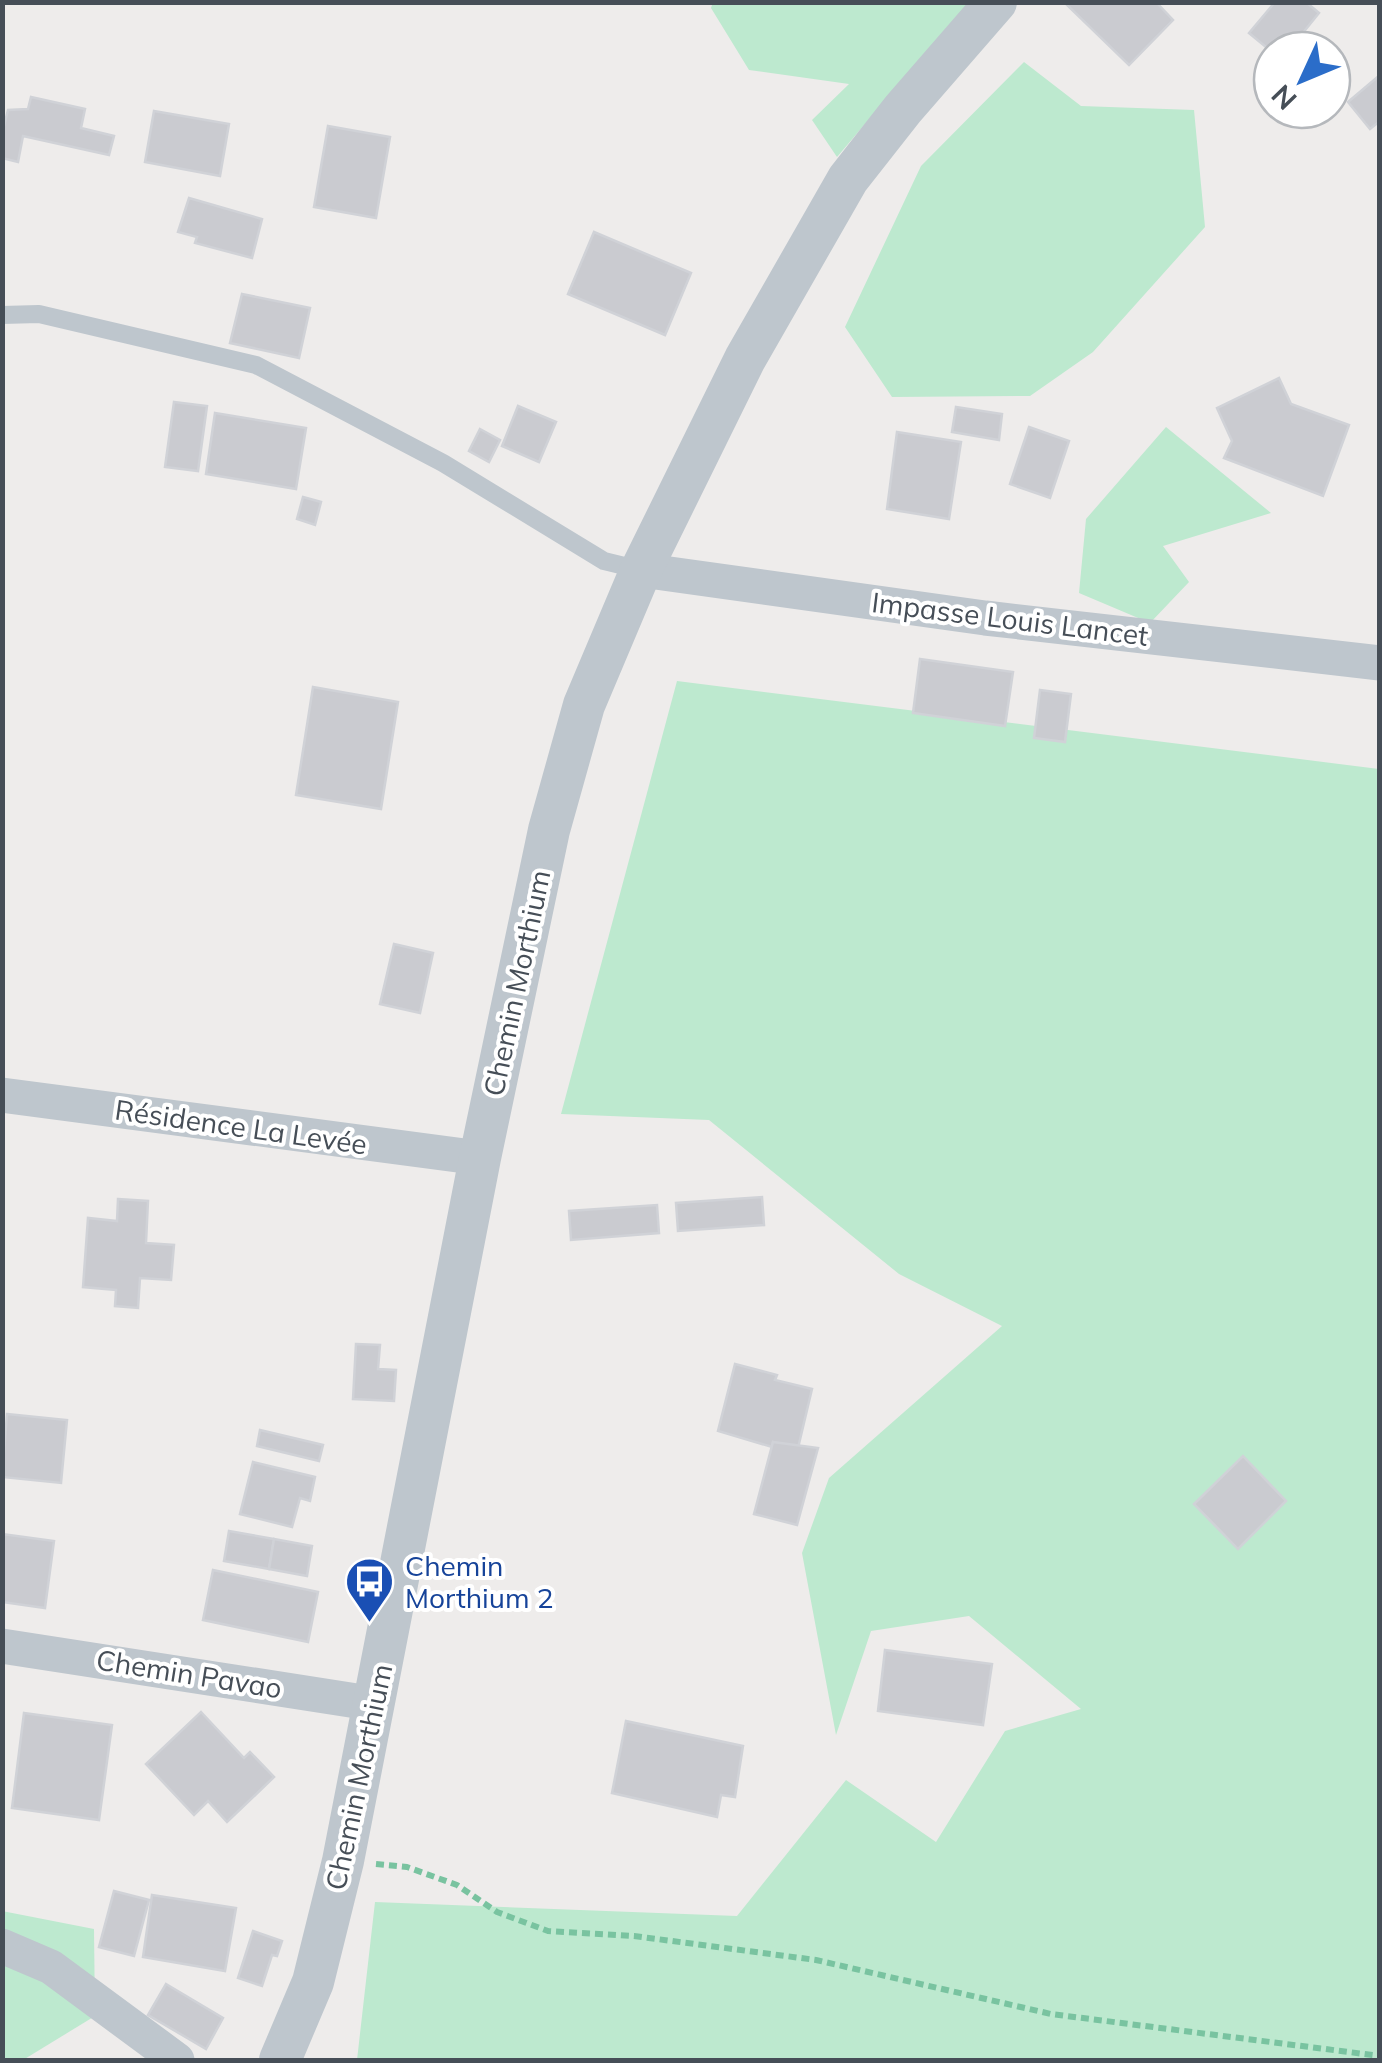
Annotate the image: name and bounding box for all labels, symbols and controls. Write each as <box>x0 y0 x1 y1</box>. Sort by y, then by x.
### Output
north arrow <box>1252 30 1352 130</box>
text: N <box>1264 78 1304 117</box>
street label: Impasse Louis Lancet <box>870 584 1150 653</box>
street label: Chemin Morthium <box>475 867 558 1099</box>
street label: Résidence La Levée <box>113 1091 369 1162</box>
place label: Chemin Morthium 2 <box>405 1548 554 1615</box>
bus stop icon: Chemin Morthium 2 <box>344 1556 396 1624</box>
street label: Chemin Pavao <box>94 1642 284 1705</box>
street label: Chemin Morthium <box>317 1661 400 1893</box>

